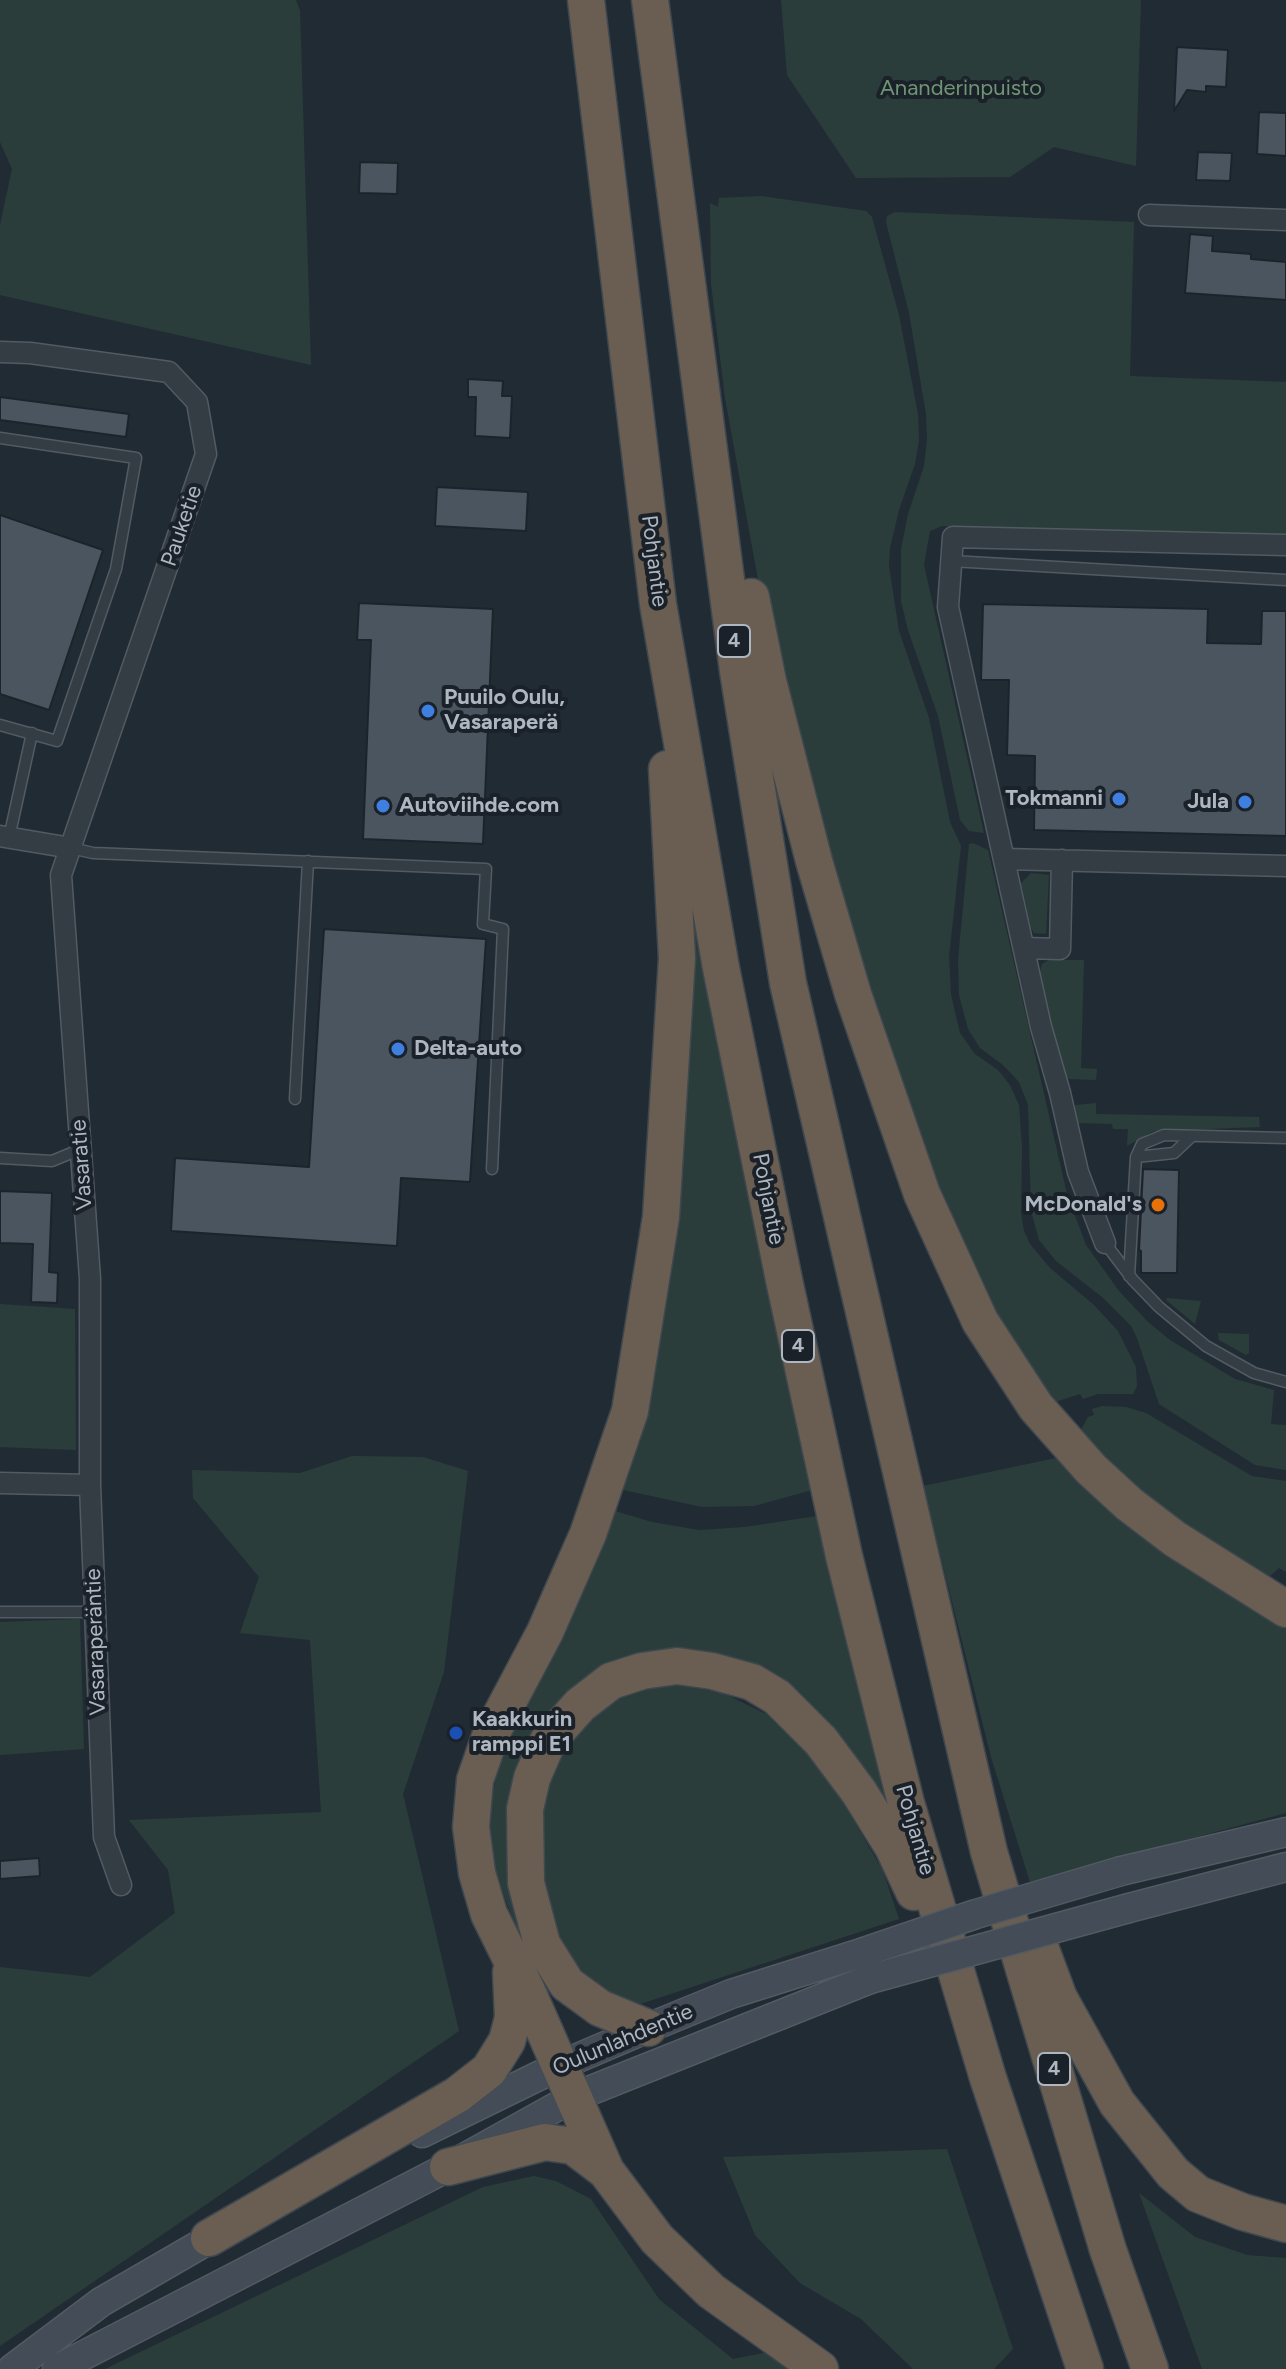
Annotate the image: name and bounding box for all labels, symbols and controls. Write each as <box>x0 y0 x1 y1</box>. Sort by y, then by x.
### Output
park label: Ananderinpuisto <box>880 76 1042 102</box>
street label: Pauketie <box>156 482 208 570</box>
street label: Pohjantie <box>635 514 673 608</box>
road number: 4 <box>718 625 750 657</box>
place label: Puuilo Oulu, Vasaraperä <box>444 685 565 736</box>
marker: Puuilo Oulu, Vasaraperä <box>419 702 437 720</box>
place label: Tokmanni <box>1005 786 1103 812</box>
place label: Jula <box>1187 789 1229 815</box>
marker: Tokmanni <box>1110 790 1128 808</box>
place label: Autoviihde.com <box>399 793 559 819</box>
marker: Jula <box>1236 793 1254 811</box>
marker: Autoviihde.com <box>374 797 392 815</box>
place label: Delta-auto <box>414 1036 522 1062</box>
marker: Delta-auto <box>389 1040 407 1058</box>
street label: Vasaratie <box>66 1119 98 1211</box>
street label: Pohjantie <box>746 1151 790 1247</box>
place label: McDonald's <box>1025 1192 1142 1218</box>
marker: McDonald's <box>1149 1196 1167 1214</box>
road number: 4 <box>782 1330 814 1362</box>
street label: Vasaraperäntie <box>80 1568 112 1716</box>
place label: Kaakkurin ramppi E1 <box>472 1707 572 1758</box>
marker: Kaakkurin ramppi E1 <box>447 1724 465 1742</box>
street label: Pohjantie <box>890 1782 940 1878</box>
street label: Oulunlahdentie <box>549 1999 697 2081</box>
road number: 4 <box>1038 2053 1070 2085</box>

